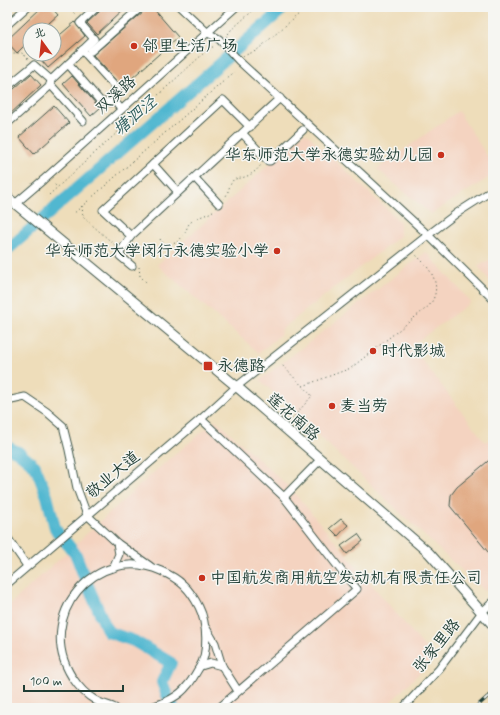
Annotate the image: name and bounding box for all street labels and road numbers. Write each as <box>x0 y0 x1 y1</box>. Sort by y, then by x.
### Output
street label: 双溪路 <box>91 71 141 119</box>
street label: 莲花南路 <box>262 388 324 446</box>
street label: 敬业大道 <box>82 446 144 504</box>
street label: 张家里路 <box>409 615 465 677</box>

